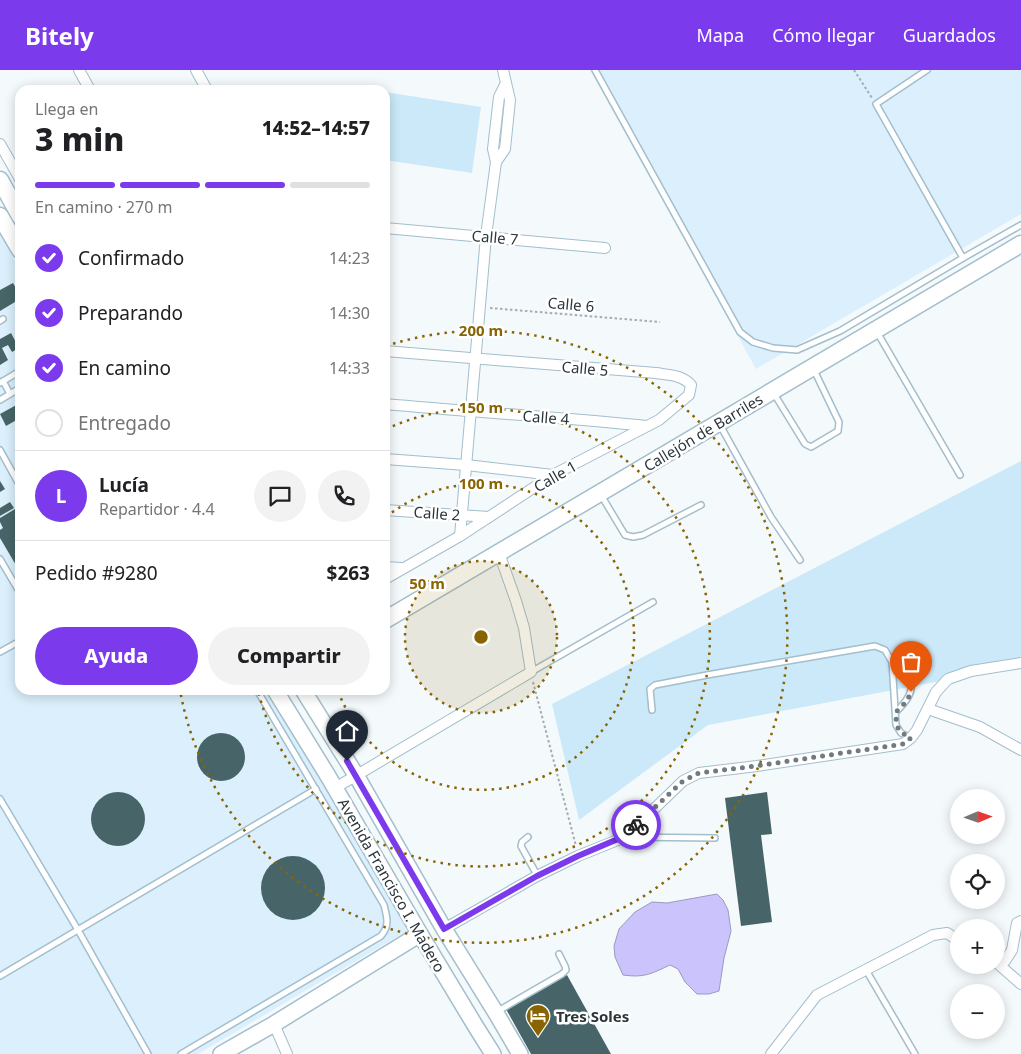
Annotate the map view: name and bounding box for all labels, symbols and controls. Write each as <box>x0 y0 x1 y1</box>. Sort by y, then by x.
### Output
text: Bitely <box>25 19 94 52</box>
text: Mapa <box>697 23 744 47</box>
text: Cómo llegar <box>772 23 875 47</box>
text: Guardados <box>903 23 996 47</box>
text: Llega en <box>35 98 98 120</box>
text: 14:52–14:57 <box>262 115 370 141</box>
text: 3 min <box>35 117 124 160</box>
text: En camino · 270 m <box>35 196 172 218</box>
street label: Calle 7 <box>471 225 519 249</box>
icon: check <box>35 244 63 272</box>
text: Confirmado <box>78 245 184 271</box>
text: 14:23 <box>329 247 370 269</box>
street label: Calle 6 <box>547 292 595 316</box>
icon: check <box>35 299 63 327</box>
text: Preparando <box>78 300 183 326</box>
text: 14:30 <box>329 302 370 324</box>
text: 200 m <box>459 320 503 340</box>
icon: check <box>35 354 63 382</box>
text: En camino <box>78 355 171 381</box>
street label: Calle 5 <box>561 356 609 380</box>
text: 14:33 <box>329 357 370 379</box>
street label: Callejón de Barriles <box>640 388 766 476</box>
text: 150 m <box>459 397 503 417</box>
street label: Calle 4 <box>522 405 570 429</box>
text: Entregado <box>78 410 171 436</box>
street label: Calle 1 <box>530 456 580 496</box>
button: chat <box>254 470 306 522</box>
button: phone <box>318 470 370 522</box>
text: Lucía <box>99 472 149 498</box>
text: 100 m <box>459 473 503 493</box>
text: L <box>56 483 66 509</box>
text: Repartidor · 4.4 <box>99 498 215 520</box>
street label: Calle 2 <box>413 501 461 525</box>
text: Pedido #9280 <box>35 560 158 586</box>
text: $263 <box>327 560 370 586</box>
text: 50 m <box>409 573 445 593</box>
button: Ayuda <box>35 627 198 685</box>
button: Compartir <box>208 627 370 685</box>
centre of rings <box>472 628 490 646</box>
pin <box>890 641 932 692</box>
icon: bag <box>897 648 925 676</box>
pin <box>326 710 368 761</box>
icon: home <box>333 717 361 745</box>
north arrow <box>950 789 1005 844</box>
map controls <box>950 789 1005 1039</box>
street label: Avenida Francisco I. Madero <box>334 794 450 976</box>
courier <box>611 800 661 850</box>
icon: bike <box>622 811 650 839</box>
button: locate <box>950 854 1005 909</box>
button: + <box>950 919 1005 974</box>
button: − <box>950 984 1005 1039</box>
hotel icon: Tres Soles <box>525 1003 551 1037</box>
place label: Tres Soles <box>556 1006 629 1026</box>

